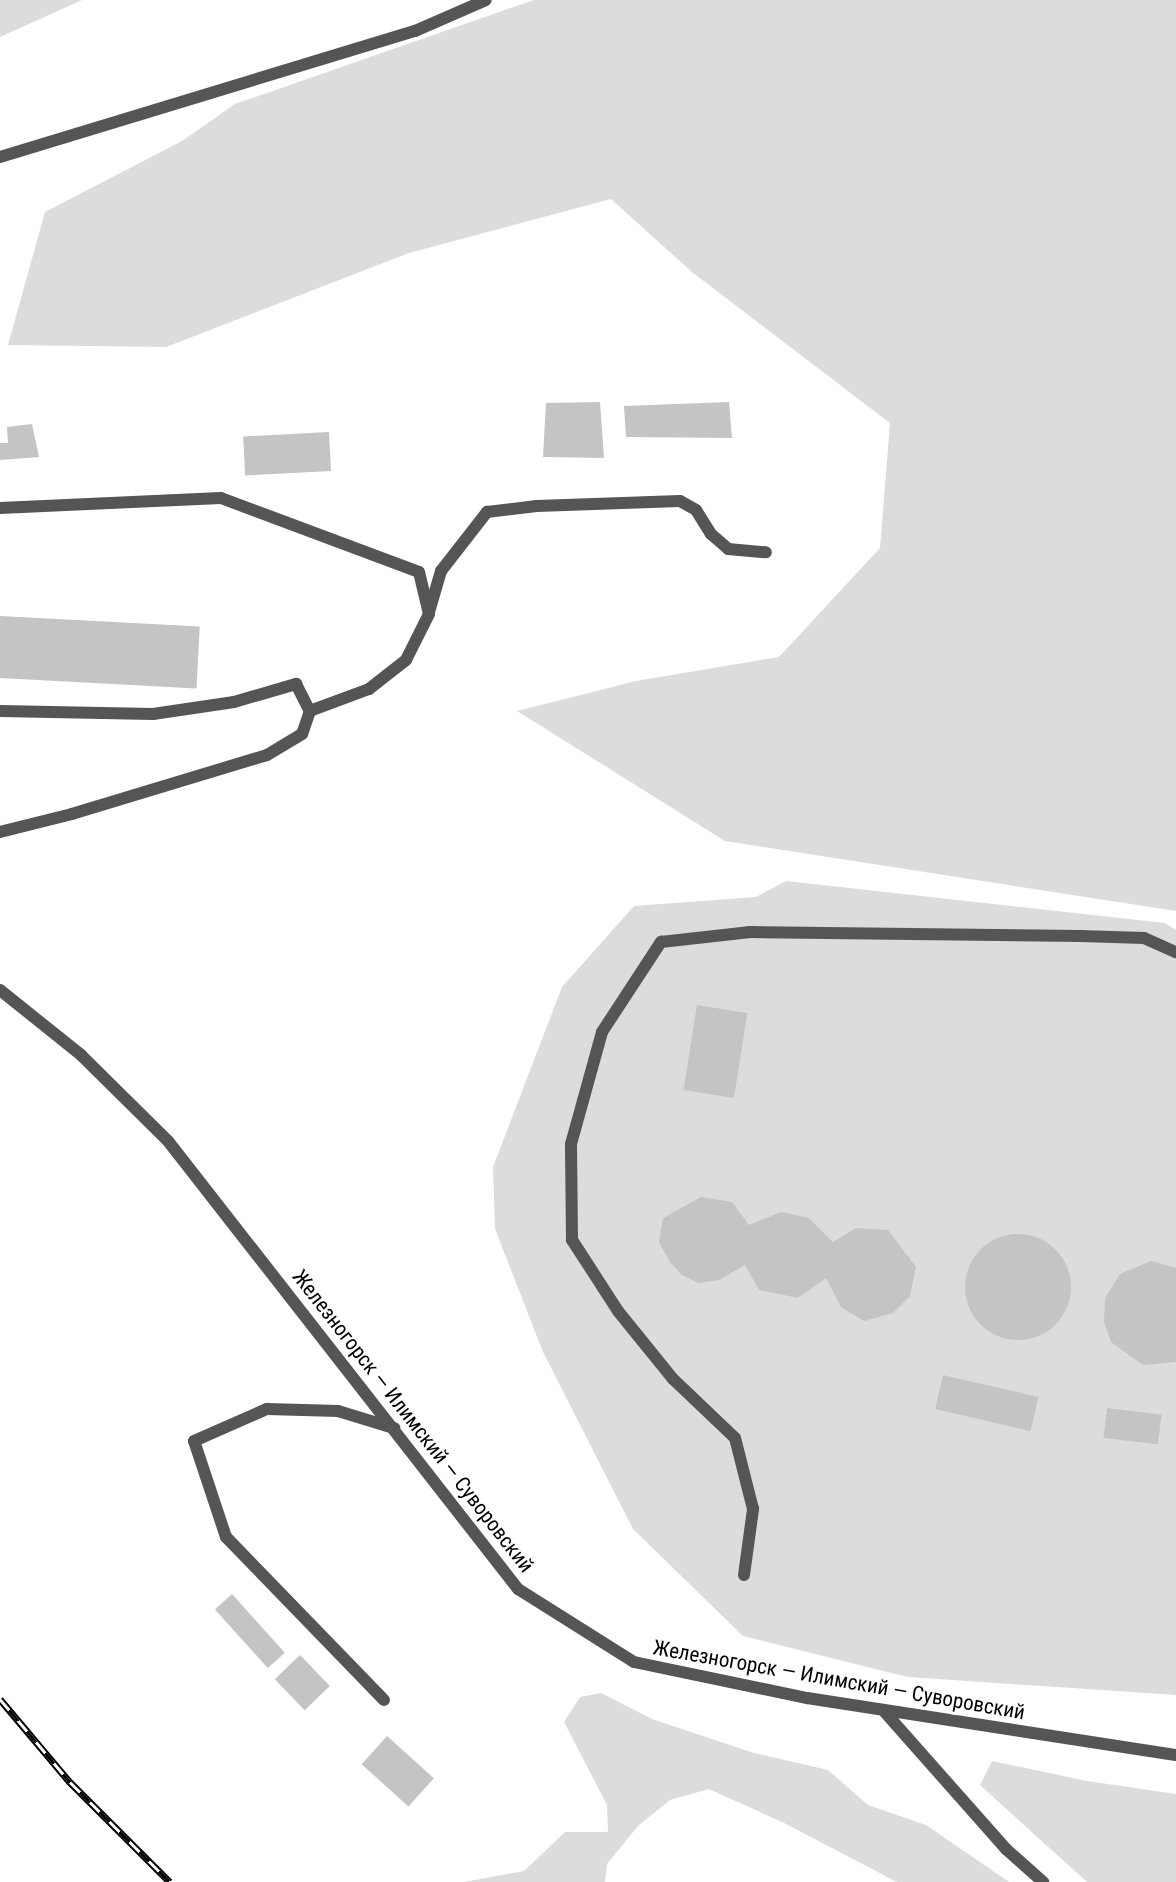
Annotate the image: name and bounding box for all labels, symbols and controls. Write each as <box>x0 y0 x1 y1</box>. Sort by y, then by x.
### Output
street label: Железногорск — Илимский — Суворовский <box>287 1265 539 1577</box>
street label: Железногорск — Илимский — Суворовский <box>651 1635 1027 1725</box>

